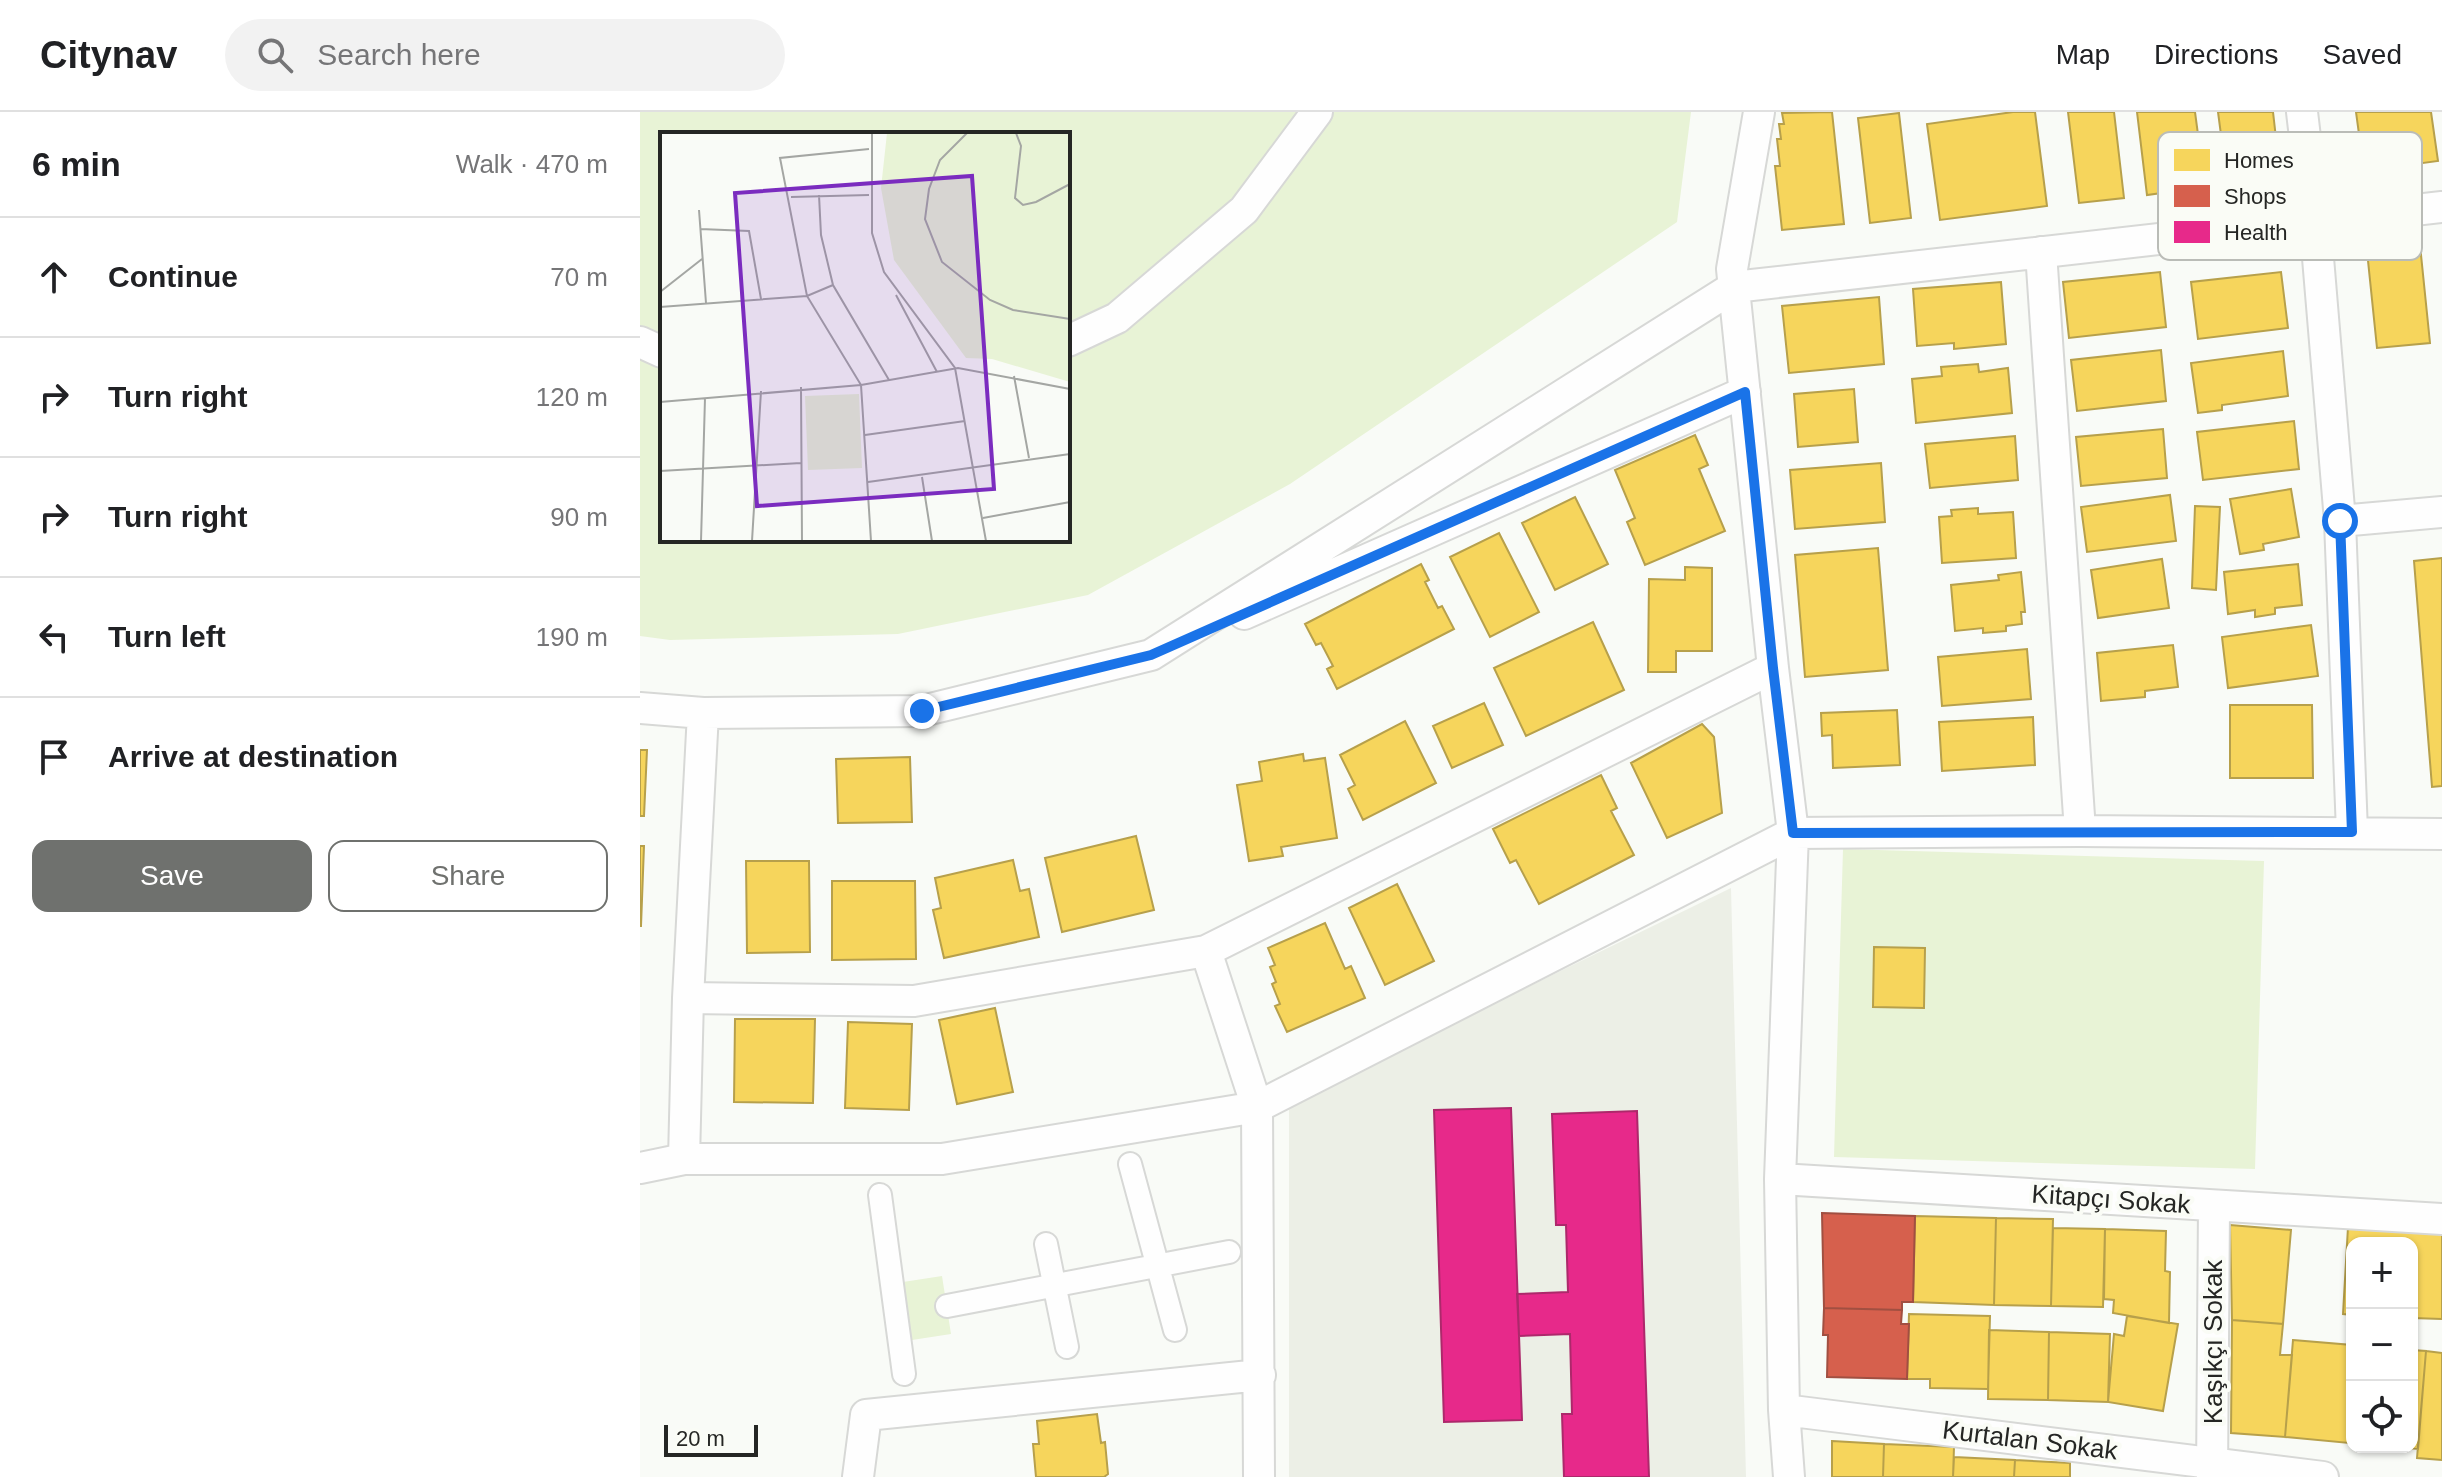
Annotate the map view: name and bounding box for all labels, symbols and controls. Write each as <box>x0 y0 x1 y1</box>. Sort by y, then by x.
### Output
search box <box>225 19 785 91</box>
icon: search <box>253 33 297 77</box>
text: Citynav <box>40 34 177 76</box>
text: Search here <box>317 38 481 71</box>
text: Map <box>2056 39 2110 70</box>
text: Directions <box>2154 39 2279 70</box>
text: Saved <box>2323 39 2402 70</box>
inset map <box>660 132 1070 542</box>
legend <box>2158 132 2422 260</box>
text: 6 min <box>32 145 121 183</box>
text: Homes <box>2224 148 2294 173</box>
text: Walk · 470 m <box>456 149 608 179</box>
text: Shops <box>2224 184 2286 209</box>
text: Health <box>2224 220 2288 245</box>
icon: ahead <box>32 255 76 299</box>
text: Continue <box>108 260 238 293</box>
text: 70 m <box>550 262 608 292</box>
icon: right <box>32 375 76 419</box>
text: Turn right <box>108 380 247 413</box>
text: 120 m <box>536 382 608 412</box>
icon: right <box>32 495 76 539</box>
text: Turn right <box>108 500 247 533</box>
text: 90 m <box>550 502 608 532</box>
route start <box>2322 503 2358 539</box>
icon: left <box>32 615 76 659</box>
text: Turn left <box>108 620 226 653</box>
text: 190 m <box>536 622 608 652</box>
route end <box>904 693 940 729</box>
icon: arrive <box>32 735 76 779</box>
text: Arrive at destination <box>108 740 398 773</box>
button: Save <box>32 840 312 912</box>
button: Share <box>328 840 608 912</box>
street label: Kitapçı Sokak <box>2031 1178 2192 1220</box>
map controls <box>2346 1237 2418 1453</box>
button: + <box>2346 1237 2418 1309</box>
street label: Kaşıkçı Sokak <box>2198 1259 2228 1424</box>
button: − <box>2346 1309 2418 1381</box>
button: locate <box>2346 1381 2418 1453</box>
street label: Kurtalan Sokak <box>1941 1414 2120 1466</box>
scale bar <box>664 1421 758 1457</box>
text: 20 m <box>676 1426 725 1451</box>

